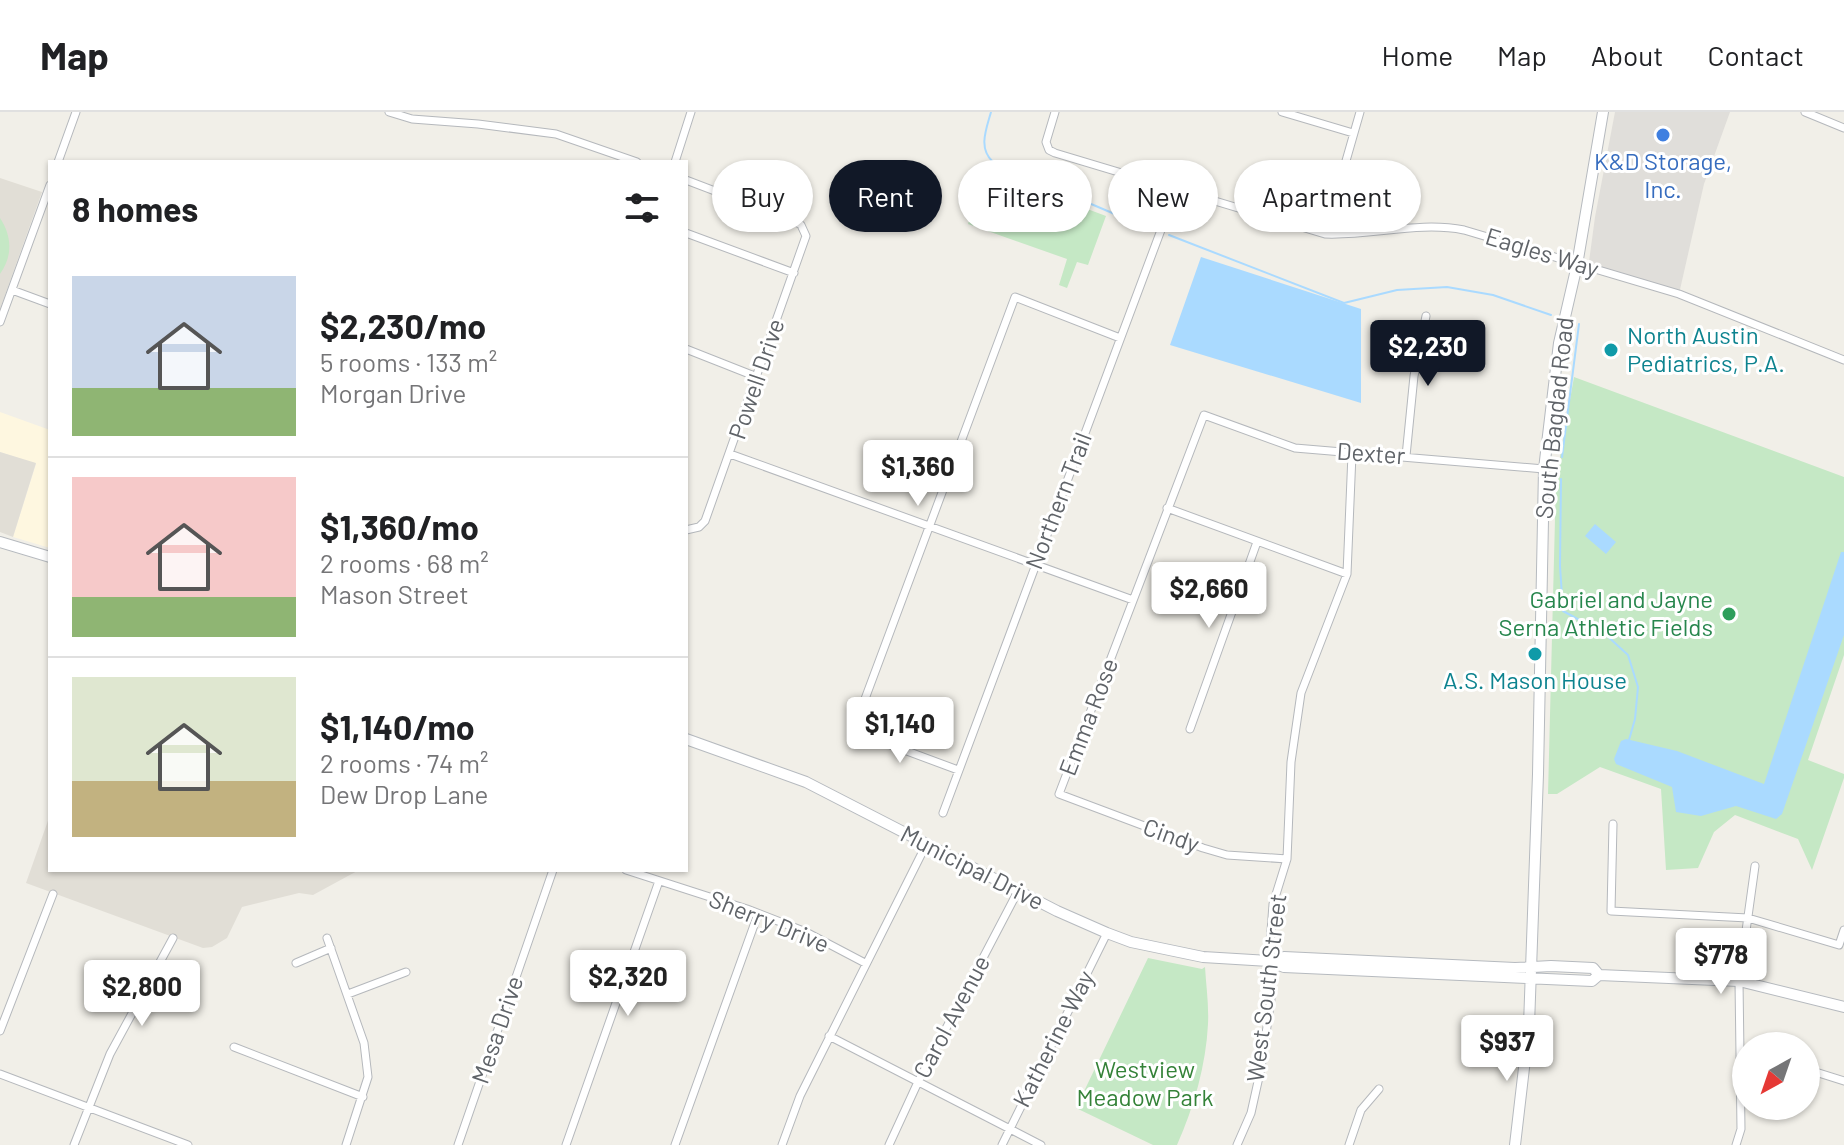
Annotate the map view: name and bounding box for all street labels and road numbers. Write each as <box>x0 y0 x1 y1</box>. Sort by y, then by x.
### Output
street label: Eagles Way <box>1482 221 1603 283</box>
street label: Powell Drive <box>721 315 790 443</box>
street label: South Bagdad Road <box>1528 315 1579 520</box>
street label: Northern Trail <box>1018 428 1097 573</box>
street label: Dexter <box>1336 436 1407 469</box>
street label: Emma Rose <box>1052 654 1123 779</box>
street label: Cindy <box>1139 811 1204 858</box>
street label: Municipal Drive <box>896 818 1049 915</box>
street label: Sherry Drive <box>705 883 834 958</box>
street label: West South Street <box>1240 892 1291 1084</box>
street label: Carol Avenue <box>906 950 995 1083</box>
street label: Katherine Way <box>1006 965 1100 1111</box>
street label: Mesa Drive <box>465 972 528 1087</box>

